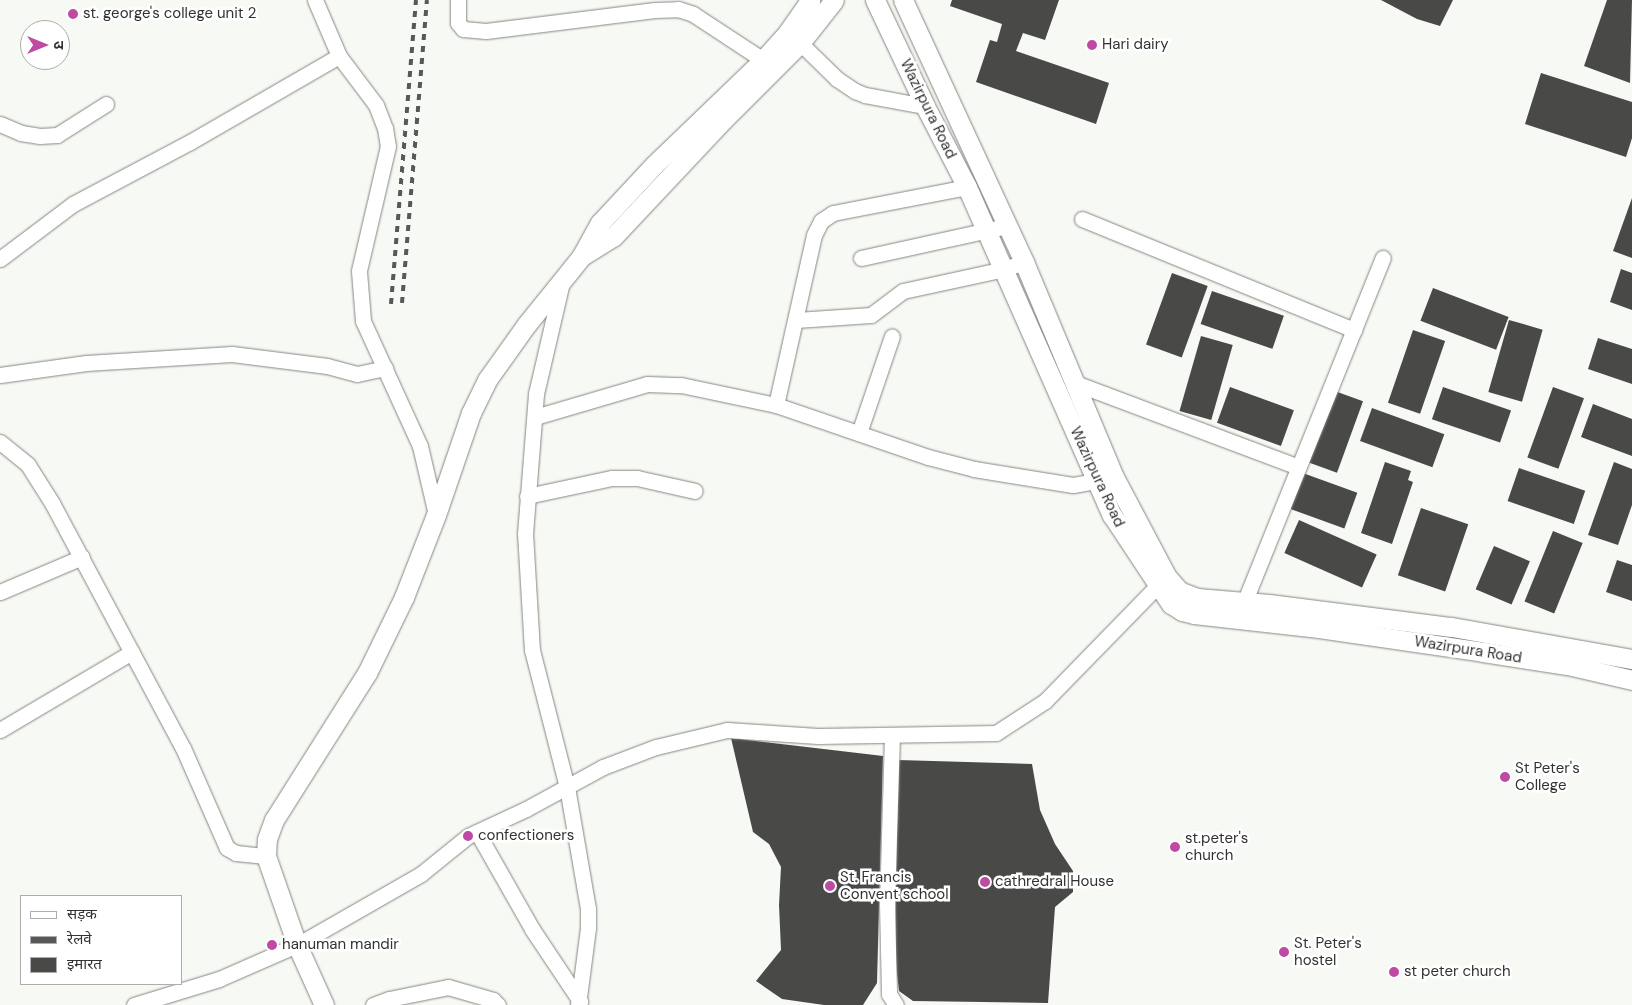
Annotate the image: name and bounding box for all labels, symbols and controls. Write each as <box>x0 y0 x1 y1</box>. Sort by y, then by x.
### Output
place label: st. george's college unit 2 <box>83 5 256 23</box>
marker: st. george's college unit 2 <box>67 8 79 20</box>
north arrow <box>20 20 70 70</box>
place label: Hari dairy <box>1102 36 1169 54</box>
marker: Hari dairy <box>1086 39 1098 51</box>
text: उ <box>50 41 68 49</box>
street label: Wazirpura Road <box>896 56 960 162</box>
street label: Wazirpura Road <box>1066 424 1128 530</box>
street label: Wazirpura Road <box>1413 633 1523 667</box>
place label: St Peter's College <box>1515 759 1580 794</box>
marker: St Peter's College <box>1499 771 1511 783</box>
place label: confectioners <box>478 827 574 845</box>
place label: st.peter's church <box>1185 829 1248 864</box>
marker: confectioners <box>462 830 474 842</box>
marker: st.peter's church <box>1169 841 1181 853</box>
place label: St. Francis Convent school <box>840 868 949 903</box>
place label: cathredral House <box>995 873 1114 891</box>
marker: cathredral House <box>979 876 991 888</box>
marker: St. Francis Convent school <box>824 880 836 892</box>
legend <box>20 895 182 985</box>
text: सड़क <box>67 904 97 924</box>
text: रेलवे <box>67 929 92 949</box>
place label: St. Peter's hostel <box>1294 934 1362 969</box>
place label: hanuman mandir <box>282 936 399 954</box>
marker: hanuman mandir <box>266 939 278 951</box>
marker: St. Peter's hostel <box>1278 946 1290 958</box>
text: इमारत <box>67 954 102 974</box>
place label: st peter church <box>1404 963 1511 981</box>
marker: st peter church <box>1388 966 1400 978</box>

